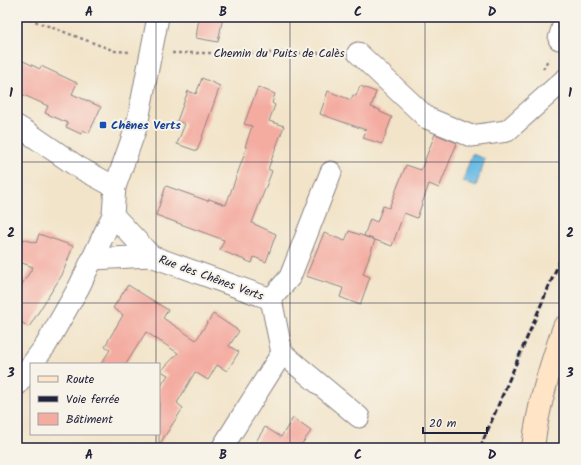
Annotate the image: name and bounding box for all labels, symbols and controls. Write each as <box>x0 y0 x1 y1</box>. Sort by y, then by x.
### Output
text: A <box>85 2 93 23</box>
text: B <box>219 2 227 23</box>
text: C <box>354 2 362 23</box>
text: D <box>488 2 497 23</box>
street label: Chemin du Puits de Calès <box>213 44 345 63</box>
text: 1 <box>9 83 13 104</box>
text: 1 <box>568 83 572 104</box>
place label: Chênes Verts <box>111 116 181 135</box>
marker: Chênes Verts <box>98 120 108 130</box>
text: 2 <box>7 223 15 244</box>
text: 2 <box>566 223 574 244</box>
street label: Rue des Chênes Verts <box>156 250 266 306</box>
text: 3 <box>6 363 15 384</box>
legend <box>30 363 160 435</box>
text: 3 <box>565 363 574 384</box>
text: Route <box>66 370 95 389</box>
text: Voie ferrée <box>66 390 120 409</box>
scale bar <box>423 409 487 435</box>
text: Bâtiment <box>66 410 113 429</box>
text: 20 m <box>429 414 457 433</box>
text: A <box>85 445 93 465</box>
text: B <box>219 445 227 465</box>
text: C <box>354 445 362 465</box>
text: D <box>488 445 497 465</box>

